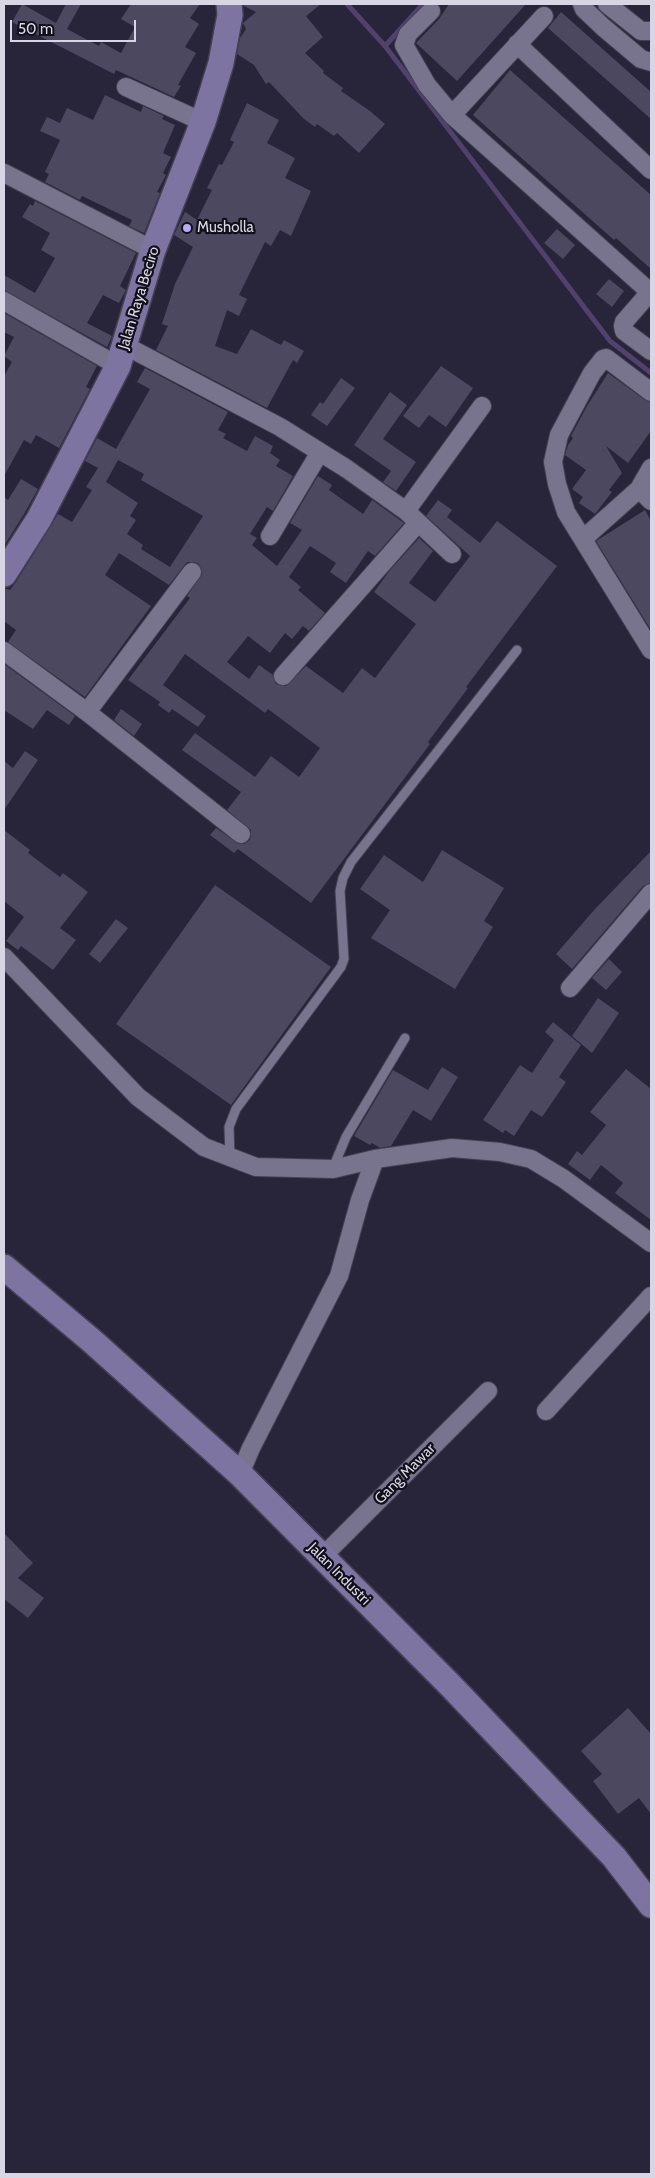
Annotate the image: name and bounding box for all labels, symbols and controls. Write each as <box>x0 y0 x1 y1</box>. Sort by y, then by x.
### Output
scale bar <box>12 10 139 42</box>
text: 50 m <box>18 20 53 38</box>
place label: Musholla <box>197 219 254 237</box>
marker: Musholla <box>181 222 193 234</box>
street label: Jalan Raya Beciro <box>115 244 163 352</box>
street label: Gang Mawar <box>371 1440 439 1508</box>
street label: Jalan Industri <box>304 1539 374 1609</box>

